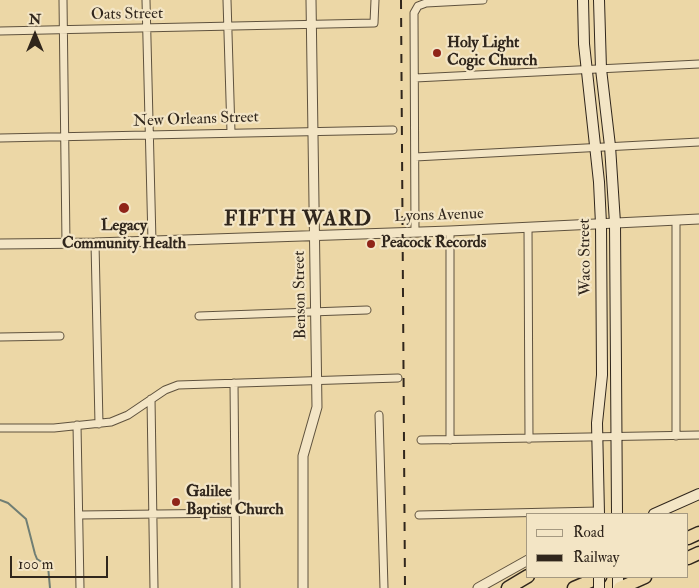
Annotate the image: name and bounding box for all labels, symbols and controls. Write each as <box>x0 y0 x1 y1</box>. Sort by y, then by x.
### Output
street label: Oats Street <box>91 5 163 25</box>
north arrow <box>10 10 60 60</box>
text: N <box>29 11 41 28</box>
place label: Holy Light Cogic Church <box>447 34 537 72</box>
marker: Holy Light Cogic Church <box>431 47 443 59</box>
street label: New Orleans Street <box>133 108 259 132</box>
marker: Legacy Community Health <box>117 201 131 215</box>
street label: Lyons Avenue <box>394 205 484 227</box>
district label: FIFTH WARD <box>223 207 373 233</box>
place label: Legacy Community Health <box>62 217 186 255</box>
street label: Waco Street <box>576 218 596 296</box>
place label: Peacock Records <box>381 234 486 254</box>
marker: Peacock Records <box>365 238 377 250</box>
street label: Benson Street <box>291 250 311 340</box>
place label: Galilee Baptist Church <box>186 483 284 521</box>
marker: Galilee Baptist Church <box>170 496 182 508</box>
legend <box>526 513 689 578</box>
text: Road <box>573 523 604 542</box>
scale bar <box>12 546 110 578</box>
text: Railway <box>573 548 619 567</box>
text: 100 m <box>18 555 53 574</box>

